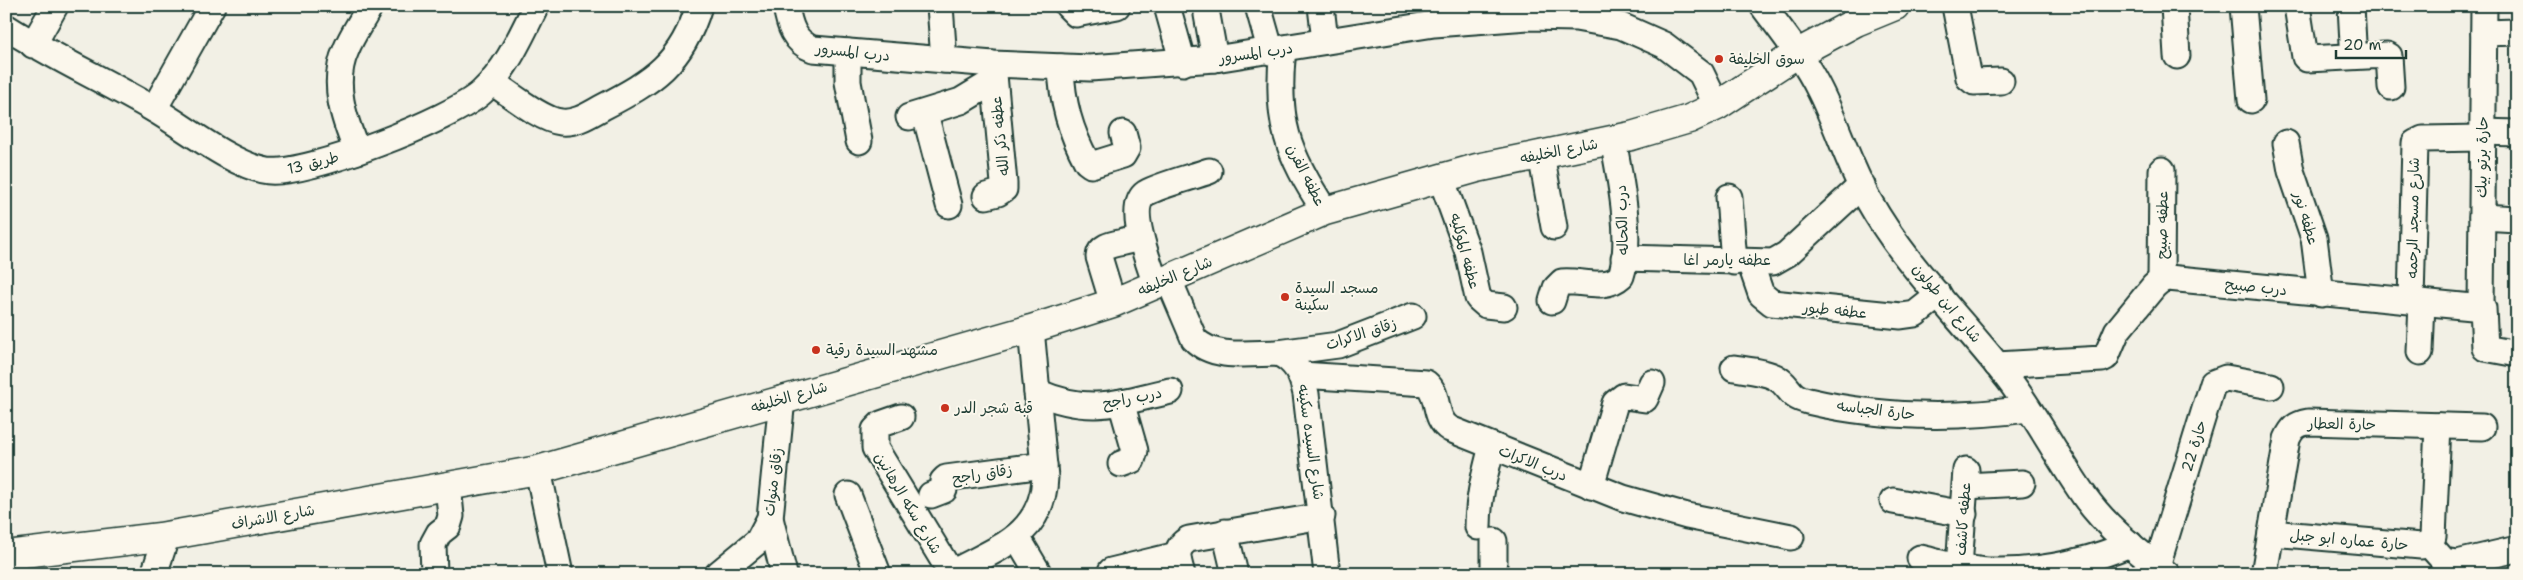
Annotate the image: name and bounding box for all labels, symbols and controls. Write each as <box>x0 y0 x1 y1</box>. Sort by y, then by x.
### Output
scale bar <box>2336 28 2406 60</box>
text: 20 m <box>2343 35 2382 55</box>
street label: درب المسرور <box>814 38 891 66</box>
street label: درب المسرور <box>1217 38 1294 68</box>
place label: سوق الخليفة <box>1729 49 1805 69</box>
marker: سوق الخليفة <box>1713 53 1725 65</box>
street label: عطفه ذكر الله <box>986 95 1014 177</box>
street label: حارة برتو بيك <box>2471 116 2493 198</box>
street label: شارع الخليفه <box>1518 134 1600 168</box>
street label: عطفه الفرن <box>1282 141 1330 209</box>
street label: طريق 13 <box>285 147 341 179</box>
street label: شارع مسجد الرحمه <box>2402 157 2424 279</box>
street label: درب الكحاله <box>1611 184 1633 256</box>
street label: عطفه نور <box>2288 188 2324 247</box>
street label: عطفه صبيح <box>2151 191 2173 259</box>
street label: عطفه الموكليه <box>1445 211 1485 291</box>
street label: عطفه يارمر اغا <box>1683 250 1771 270</box>
street label: شارع الخليفه <box>1135 251 1215 301</box>
street label: شارع ابن طولون <box>1908 259 1986 347</box>
street label: درب صبيح <box>2224 274 2288 300</box>
place label: مسجد السيدة سكينة <box>1295 278 1379 315</box>
marker: مسجد السيدة سكينة <box>1279 291 1291 303</box>
street label: عطفه طبور <box>1801 297 1868 323</box>
street label: زقاق الاكرات <box>1323 313 1399 355</box>
place label: مشهد السيدة رقية <box>826 340 938 360</box>
marker: مشهد السيدة رقية <box>810 344 822 356</box>
street label: شارع الخليفه <box>748 376 830 418</box>
street label: درب راجح <box>1101 382 1163 414</box>
street label: شارع السيده سكينه <box>1293 383 1329 501</box>
street label: حارة الجباسه <box>1836 395 1916 425</box>
place label: قبة شجر الدر <box>954 398 1033 418</box>
marker: قبة شجر الدر <box>939 402 951 414</box>
street label: حارة العطار <box>2307 413 2376 435</box>
street label: حارة 22 <box>2177 418 2211 474</box>
street label: درب الاكرات <box>1496 440 1570 486</box>
street label: زقاق منوات <box>759 447 787 517</box>
street label: شارع سكه الرهانين <box>870 449 946 557</box>
street label: زقاق راجح <box>950 459 1014 489</box>
street label: عطفه كاشف <box>1950 482 1976 556</box>
street label: شارع الاشراف <box>230 500 316 534</box>
street label: حارة عماره ابو جبل <box>2289 525 2409 555</box>

